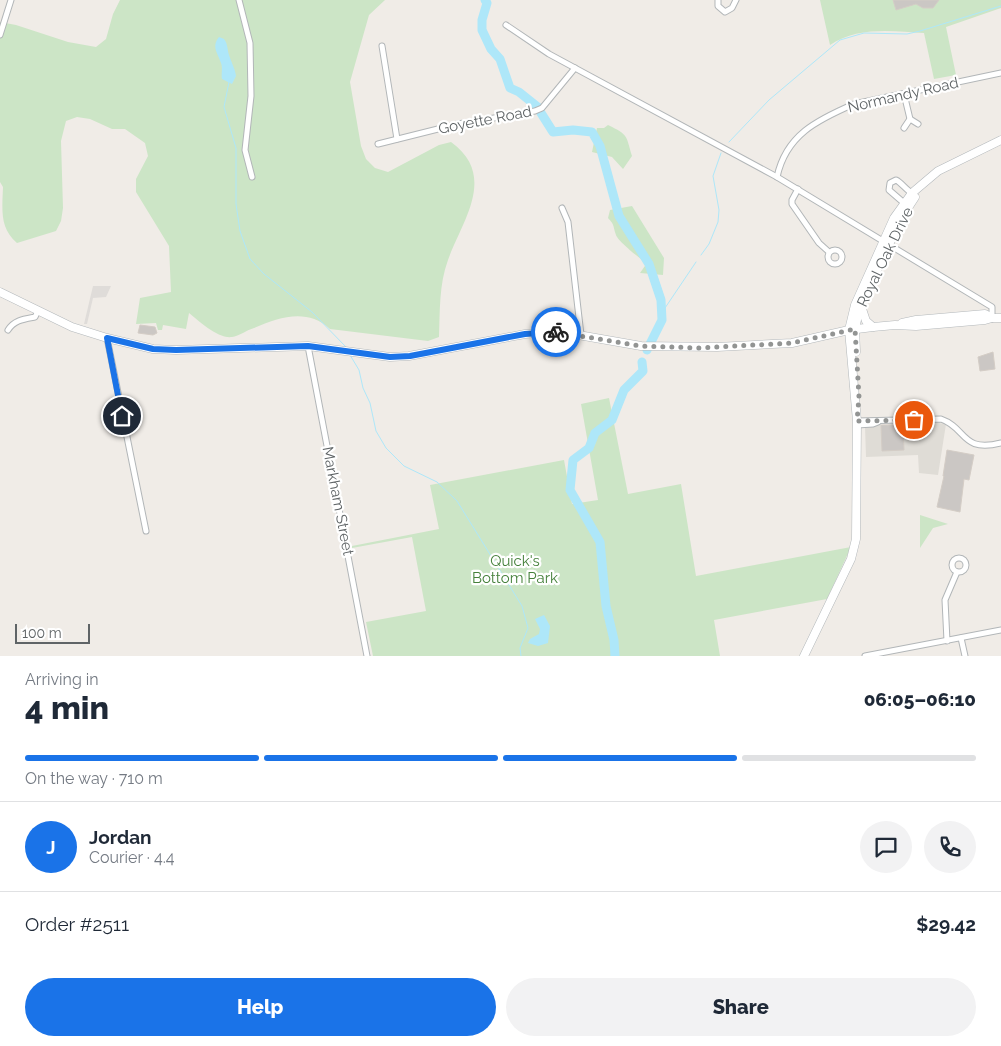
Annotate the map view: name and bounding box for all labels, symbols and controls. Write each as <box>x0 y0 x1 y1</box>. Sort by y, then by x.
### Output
street label: Normandy Road <box>846 73 960 117</box>
street label: Goyette Road <box>437 102 533 138</box>
street label: Royal Oak Drive <box>853 204 917 310</box>
courier <box>531 307 581 357</box>
icon: bike <box>542 318 570 346</box>
pin <box>101 395 143 437</box>
pin <box>893 399 935 441</box>
icon: home <box>108 402 136 430</box>
icon: bag <box>900 406 928 434</box>
street label: Markham Street <box>319 445 357 557</box>
park label: Quick's Bottom Park <box>472 552 558 587</box>
scale bar <box>15 621 90 644</box>
text: 100 m <box>22 625 62 641</box>
text: Arriving in <box>25 670 99 689</box>
text: 06:05–06:10 <box>864 688 976 710</box>
text: 4 min <box>25 689 109 726</box>
text: On the way · 710 m <box>25 769 163 788</box>
button: chat <box>860 821 912 873</box>
button: phone <box>924 821 976 873</box>
text: Jordan <box>89 826 152 848</box>
text: J <box>46 836 56 858</box>
text: Courier · 4.4 <box>89 848 174 867</box>
text: Order #2511 <box>25 913 129 935</box>
text: $29.42 <box>916 913 976 935</box>
button: Help <box>25 978 496 1036</box>
button: Share <box>506 978 976 1036</box>

